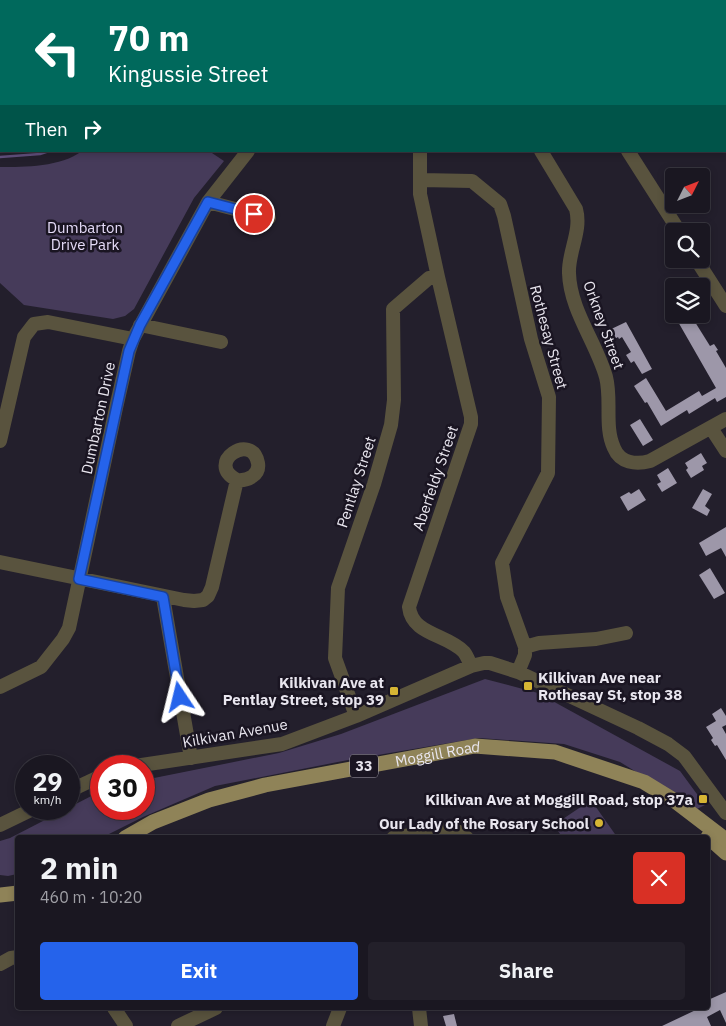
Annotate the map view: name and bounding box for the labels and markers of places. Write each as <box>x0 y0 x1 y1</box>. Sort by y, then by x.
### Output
pin <box>233 193 275 235</box>
place label: Kilkivan Ave near Rothesay St, stop 38 <box>538 668 682 704</box>
place label: Kilkivan Ave at Pentlay Street, stop 39 <box>223 673 384 709</box>
marker: Kilkivan Ave near Rothesay St, stop 38 <box>522 680 534 692</box>
marker: Kilkivan Ave at Pentlay Street, stop 39 <box>388 685 400 697</box>
place label: Kilkivan Ave at Moggill Road, stop 37a <box>425 790 693 809</box>
marker: Kilkivan Ave at Moggill Road, stop 37a <box>697 793 709 805</box>
place label: Our Lady of the Rosary School <box>379 814 589 833</box>
marker: Our Lady of the Rosary School <box>593 817 605 829</box>

